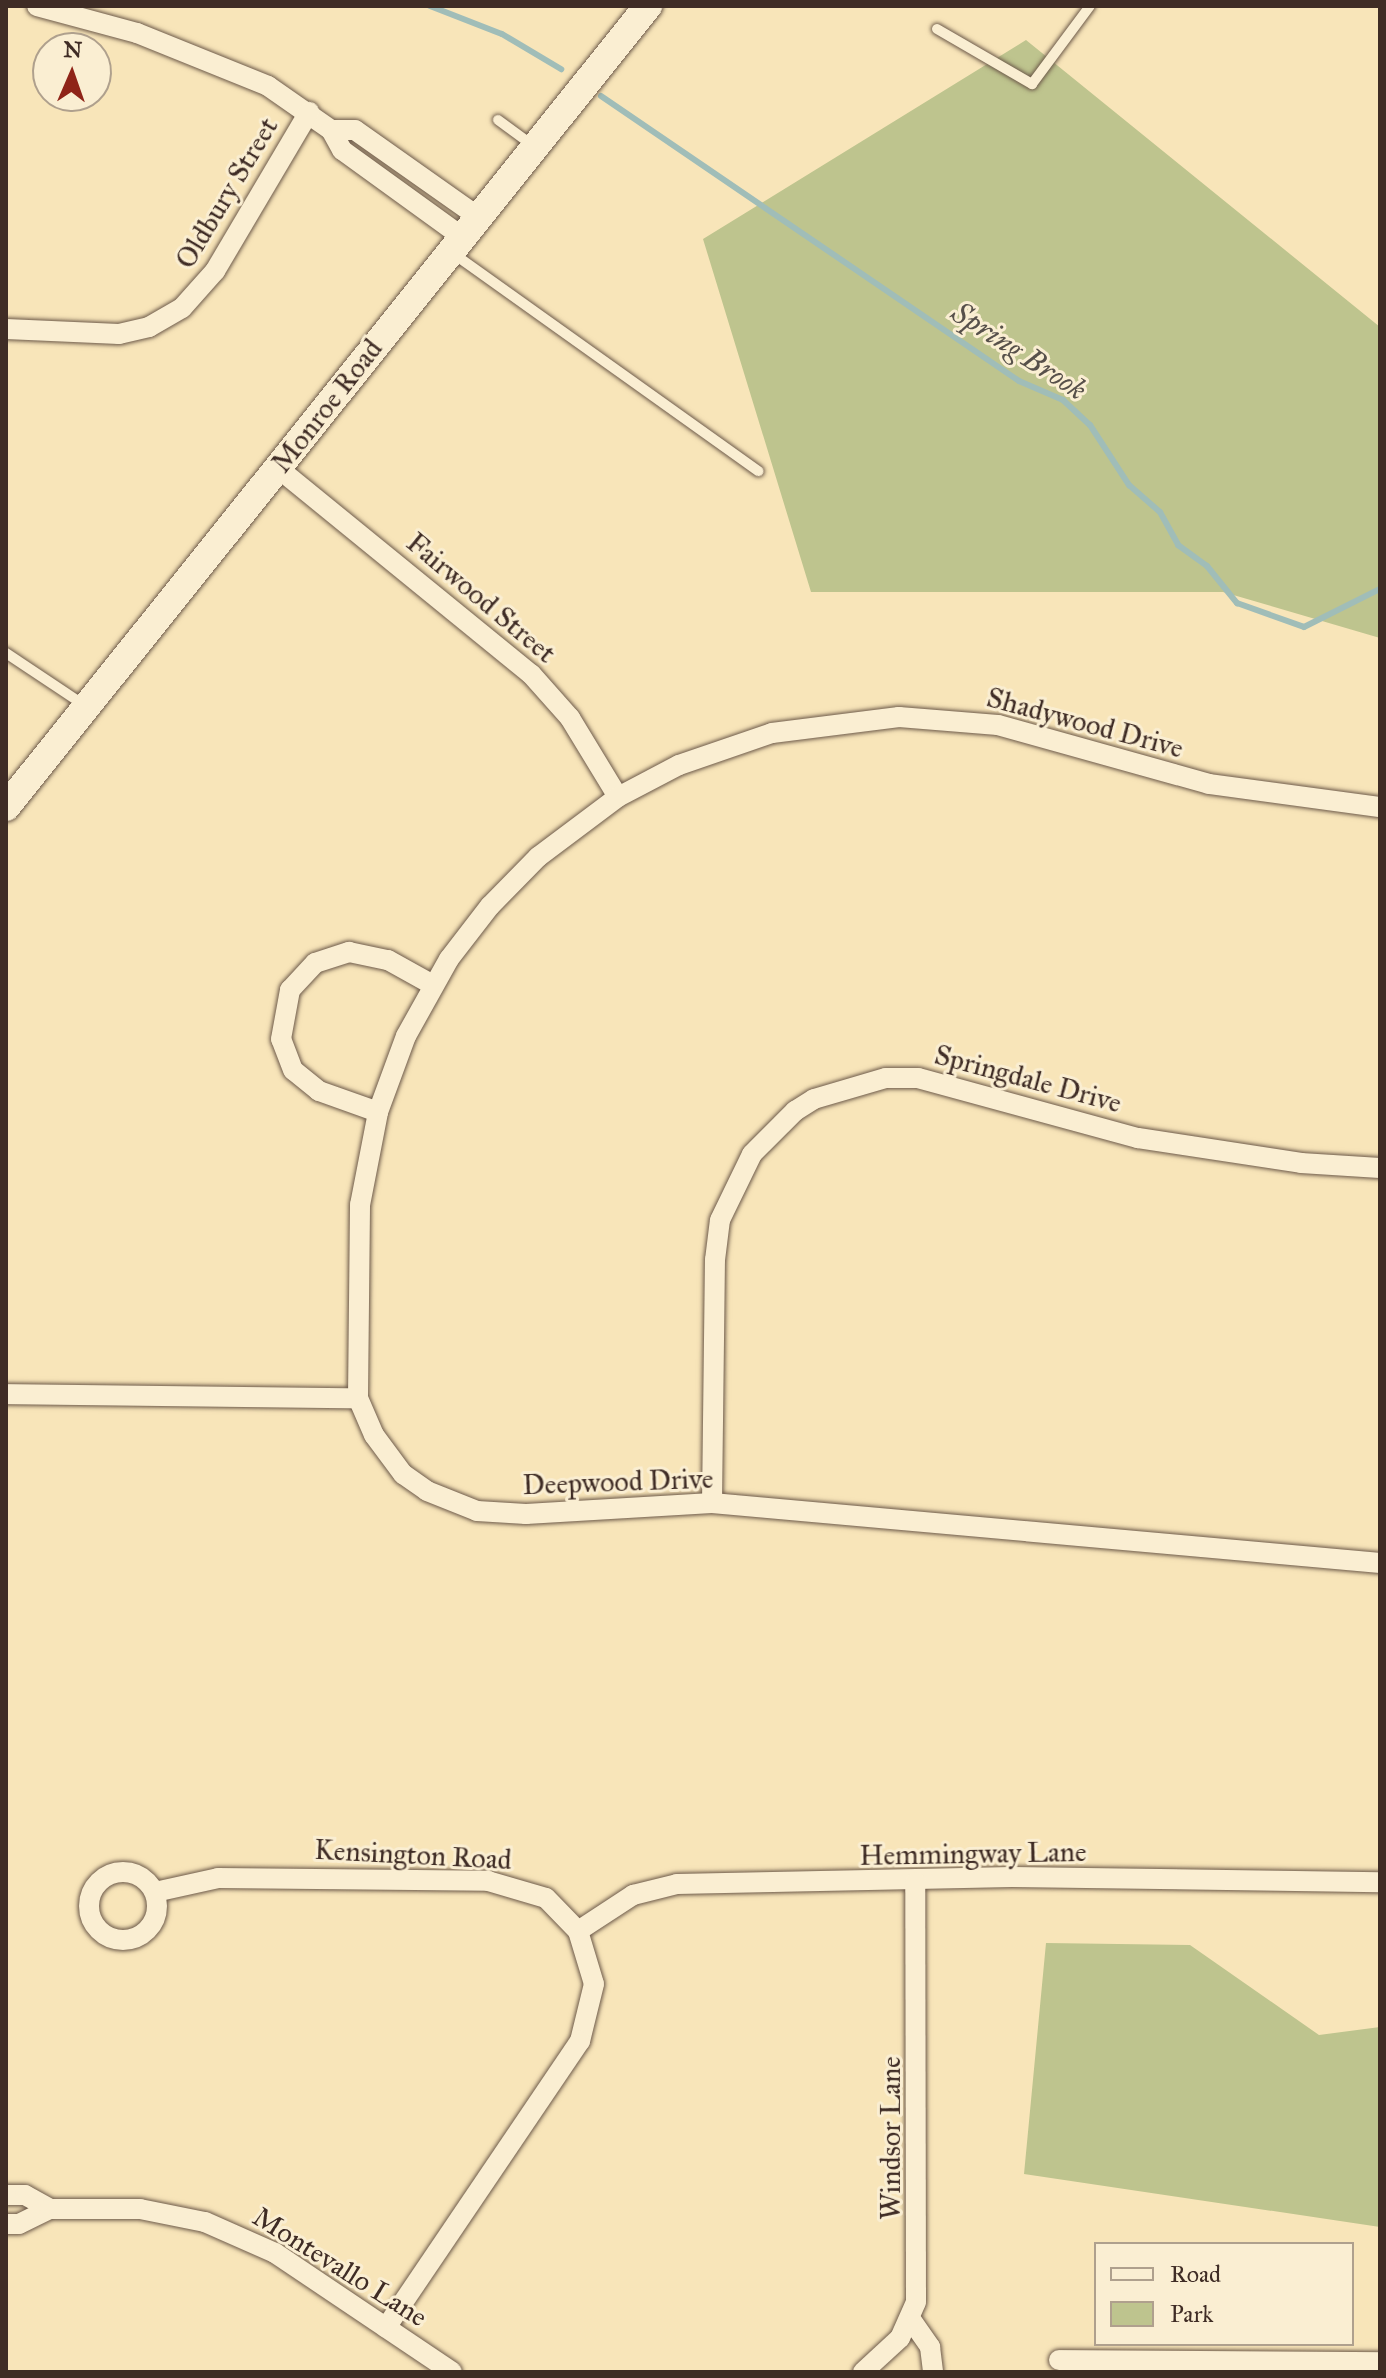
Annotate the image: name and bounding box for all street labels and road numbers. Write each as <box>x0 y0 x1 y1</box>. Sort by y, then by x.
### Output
street label: Oldbury Street <box>169 111 285 275</box>
street label: Monroe Road <box>264 333 390 479</box>
street label: Fairwood Street <box>400 526 562 670</box>
street label: Shadywood Drive <box>983 681 1187 765</box>
street label: Springdale Drive <box>931 1038 1125 1120</box>
street label: Deepwood Drive <box>522 1462 714 1502</box>
street label: Kensington Road <box>313 1833 513 1877</box>
street label: Hemmingway Lane <box>859 1835 1087 1873</box>
street label: Windsor Lane <box>874 2056 908 2220</box>
street label: Montevallo Lane <box>247 2200 433 2334</box>

